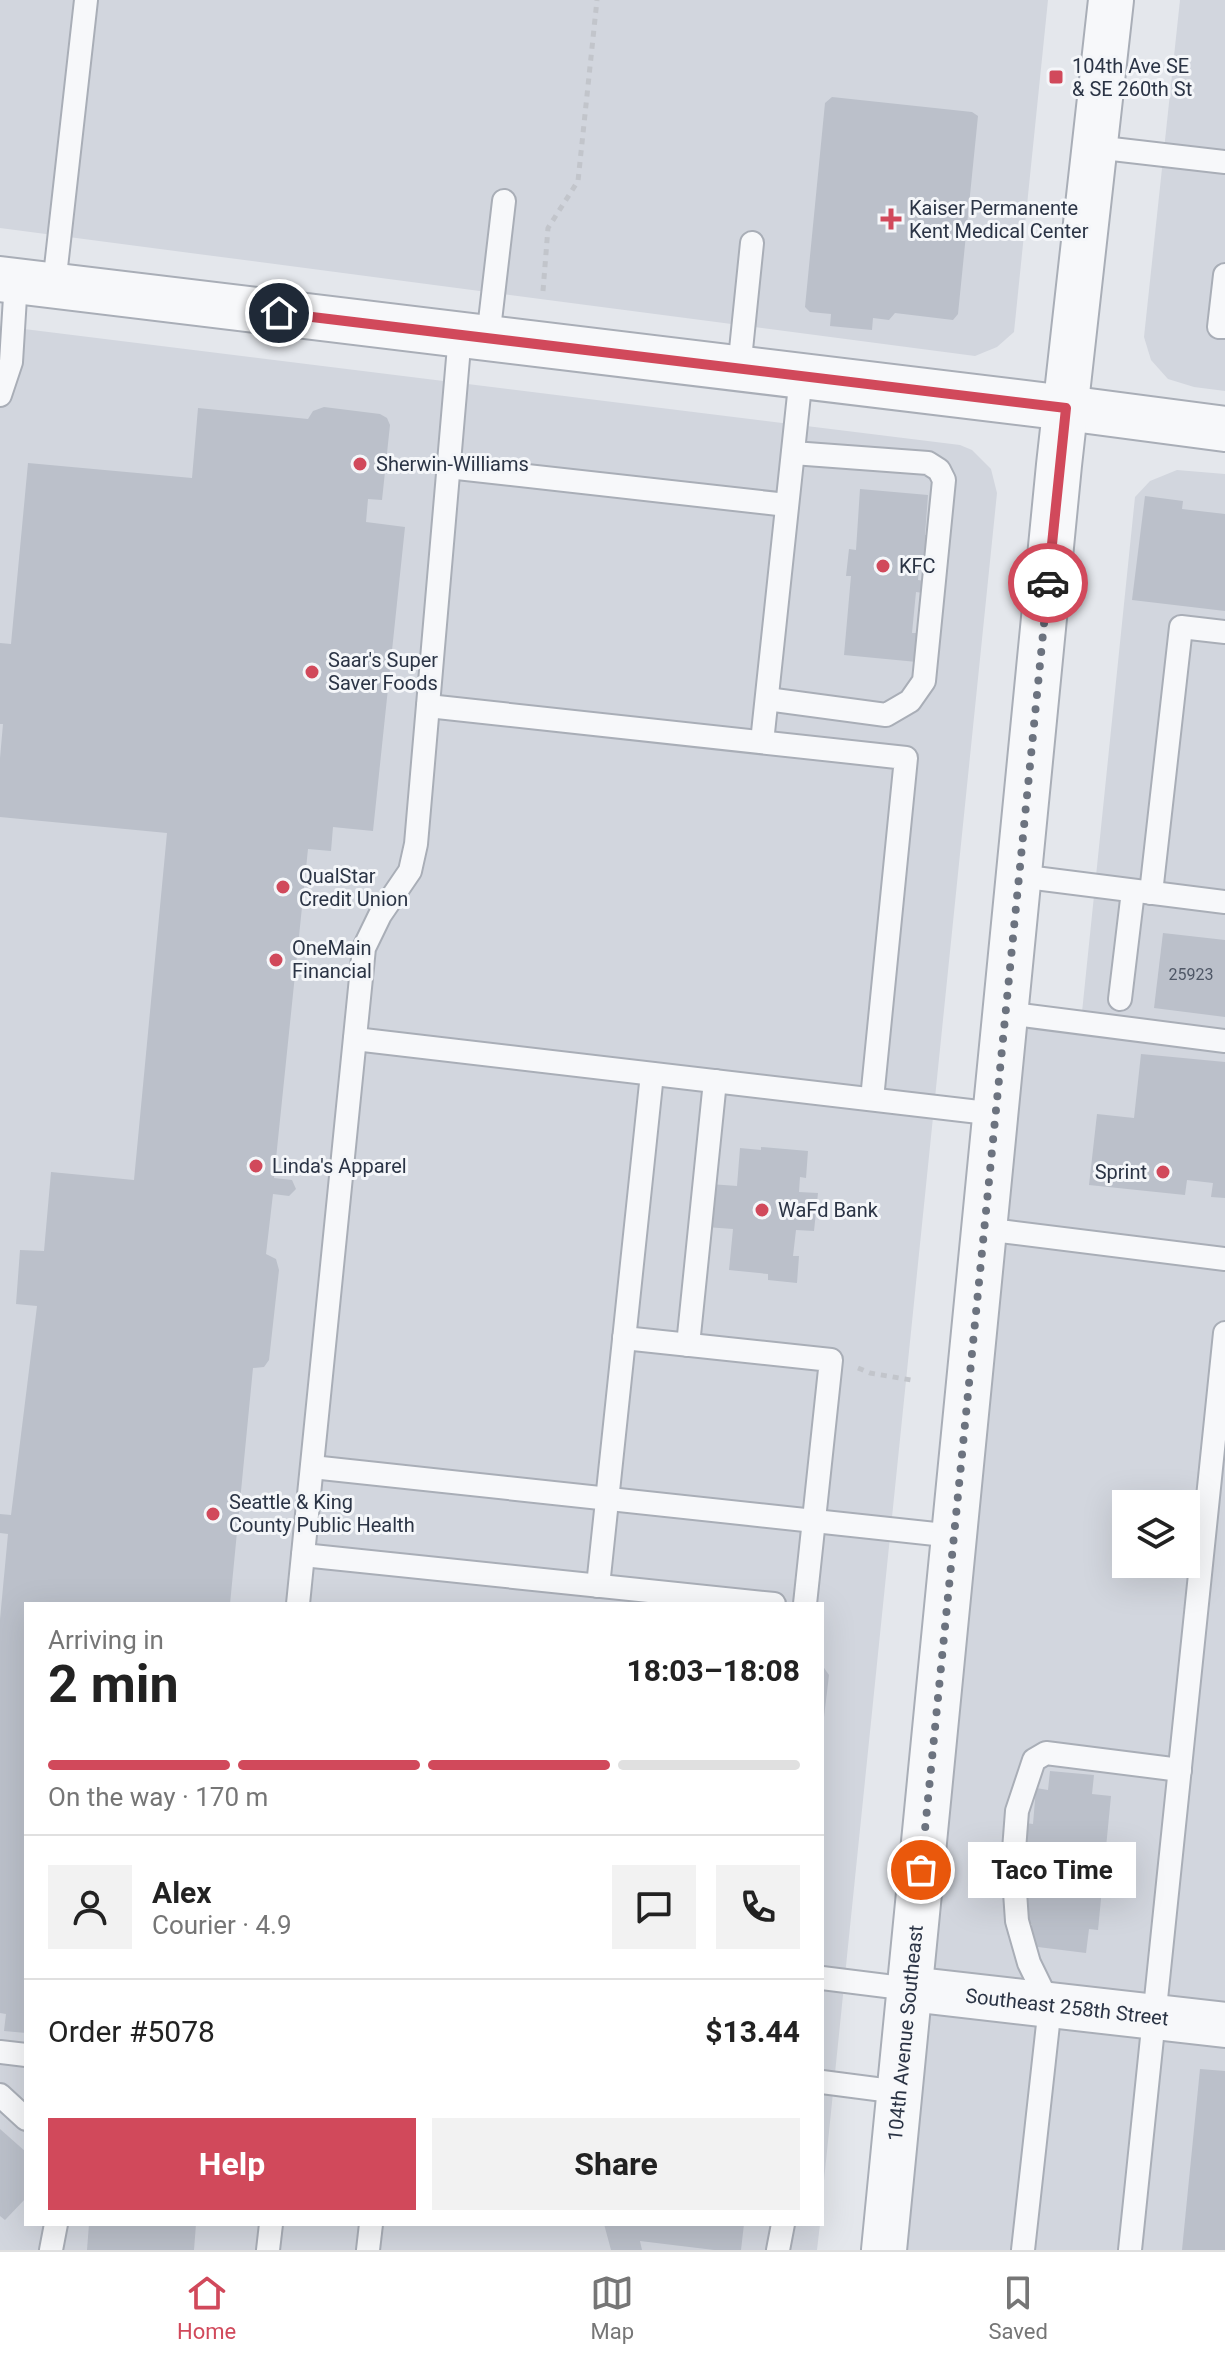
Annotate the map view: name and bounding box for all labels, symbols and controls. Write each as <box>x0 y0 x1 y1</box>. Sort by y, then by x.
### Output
place label: 104th Ave SE & SE 260th St <box>1072 54 1192 101</box>
marker: 104th Ave SE & SE 260th St <box>1047 68 1065 86</box>
place label: Kaiser Permanente Kent Medical Center <box>909 196 1089 243</box>
marker: Kaiser Permanente Kent Medical Center <box>880 208 902 230</box>
pin <box>245 279 313 347</box>
icon: home <box>257 291 301 335</box>
place label: Sherwin-Williams <box>376 452 529 476</box>
marker: Sherwin-Williams <box>351 455 369 473</box>
courier <box>1008 543 1088 623</box>
place label: KFC <box>899 554 936 578</box>
marker: KFC <box>874 557 892 575</box>
icon: car <box>1026 561 1070 605</box>
place label: Saar's Super Saver Foods <box>328 648 438 695</box>
marker: Saar's Super Saver Foods <box>303 663 321 681</box>
place label: QualStar Credit Union <box>299 864 408 911</box>
marker: QualStar Credit Union <box>274 878 292 896</box>
place label: OneMain Financial <box>292 936 372 983</box>
marker: OneMain Financial <box>267 951 285 969</box>
house number: 25923 <box>1169 965 1213 984</box>
place label: Linda's Apparel <box>272 1154 407 1178</box>
marker: Linda's Apparel <box>247 1157 265 1175</box>
place label: Sprint <box>1095 1160 1147 1184</box>
marker: Sprint <box>1154 1163 1172 1181</box>
place label: WaFd Bank <box>778 1198 879 1222</box>
marker: WaFd Bank <box>753 1201 771 1219</box>
place label: Seattle & King County Public Health <box>229 1490 415 1537</box>
map controls <box>1112 1490 1200 1578</box>
button: layers <box>1112 1490 1200 1578</box>
marker: Seattle & King County Public Health <box>204 1505 222 1523</box>
text: Arriving in <box>48 1625 164 1655</box>
text: 18:03–18:08 <box>626 1653 800 1688</box>
text: 2 min <box>48 1654 179 1715</box>
text: On the way · 170 m <box>48 1782 268 1812</box>
pin <box>887 1836 955 1904</box>
callout: Taco Time <box>969 1842 1137 1898</box>
icon: bag <box>899 1848 943 1892</box>
text: Taco Time <box>991 1855 1113 1885</box>
button: person <box>48 1865 132 1949</box>
button: chat <box>612 1865 696 1949</box>
button: phone <box>716 1865 800 1949</box>
text: Alex <box>152 1875 212 1910</box>
text: Courier · 4.9 <box>152 1910 292 1940</box>
street label: 104th Avenue Southeast <box>883 1924 928 2142</box>
street label: Southeast 258th Street <box>964 1983 1170 2030</box>
text: Order #5078 <box>48 2014 215 2049</box>
text: $13.44 <box>705 2014 800 2049</box>
button: Help <box>48 2118 416 2210</box>
button: Share <box>432 2118 800 2210</box>
tab: Home <box>177 2271 236 2344</box>
tab: Map <box>590 2271 634 2344</box>
tab: Saved <box>988 2271 1048 2344</box>

